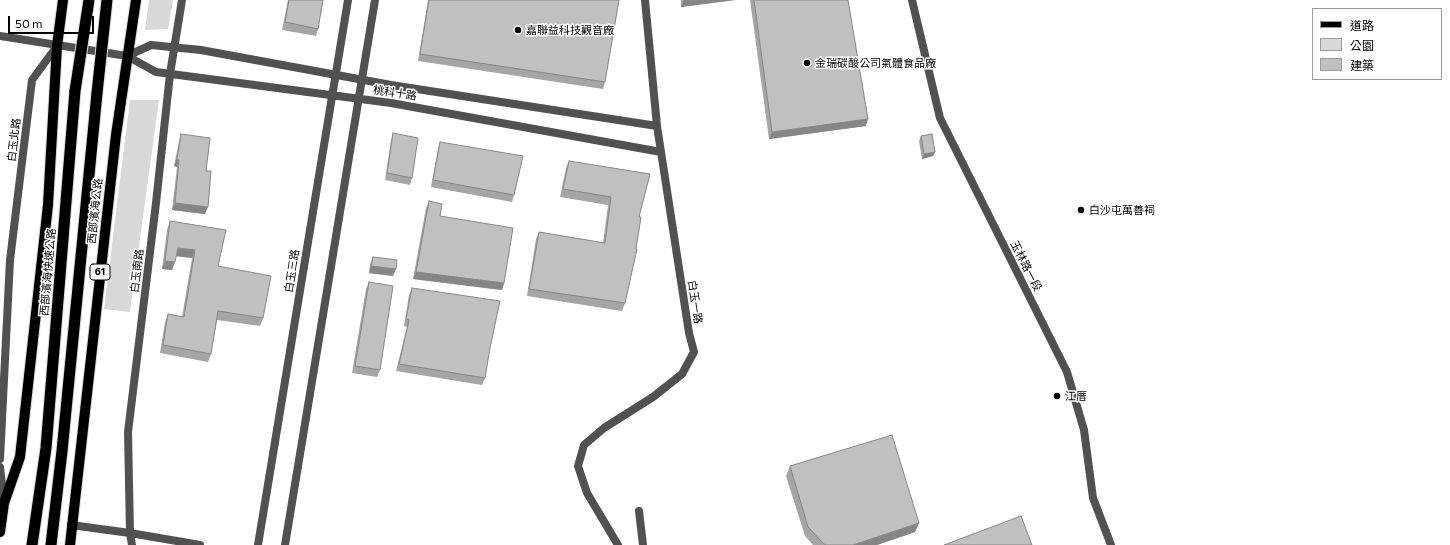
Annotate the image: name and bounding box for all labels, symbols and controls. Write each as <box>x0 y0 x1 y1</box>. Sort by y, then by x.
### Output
scale bar <box>10 8 96 34</box>
legend <box>1312 8 1442 80</box>
text: 50 m <box>15 16 43 30</box>
text: 道路 <box>1350 18 1374 32</box>
place label: 嘉聯益科技觀音廠 <box>526 23 614 37</box>
marker: 嘉聯益科技觀音廠 <box>513 25 523 35</box>
text: 公園 <box>1350 38 1374 52</box>
place label: 金瑞碳酸公司氣體食品廠 <box>815 56 936 70</box>
marker: 金瑞碳酸公司氣體食品廠 <box>802 58 812 68</box>
text: 建築 <box>1350 58 1374 72</box>
street label: 桃科十路 <box>372 83 418 103</box>
street label: 白玉北路 <box>5 117 23 163</box>
street label: 西部濱海公路 <box>85 177 105 245</box>
place label: 白沙屯萬善祠 <box>1089 203 1155 217</box>
marker: 白沙屯萬善祠 <box>1076 205 1086 215</box>
street label: 西部濱海快速公路 <box>38 228 58 316</box>
street label: 玉林路一段 <box>1008 239 1044 293</box>
street label: 白玉南路 <box>128 248 146 294</box>
street label: 白玉三路 <box>282 248 302 294</box>
road number: 61 <box>90 264 110 280</box>
street label: 白玉一路 <box>685 279 705 325</box>
place label: 江厝 <box>1065 389 1087 403</box>
marker: 江厝 <box>1052 391 1062 401</box>

